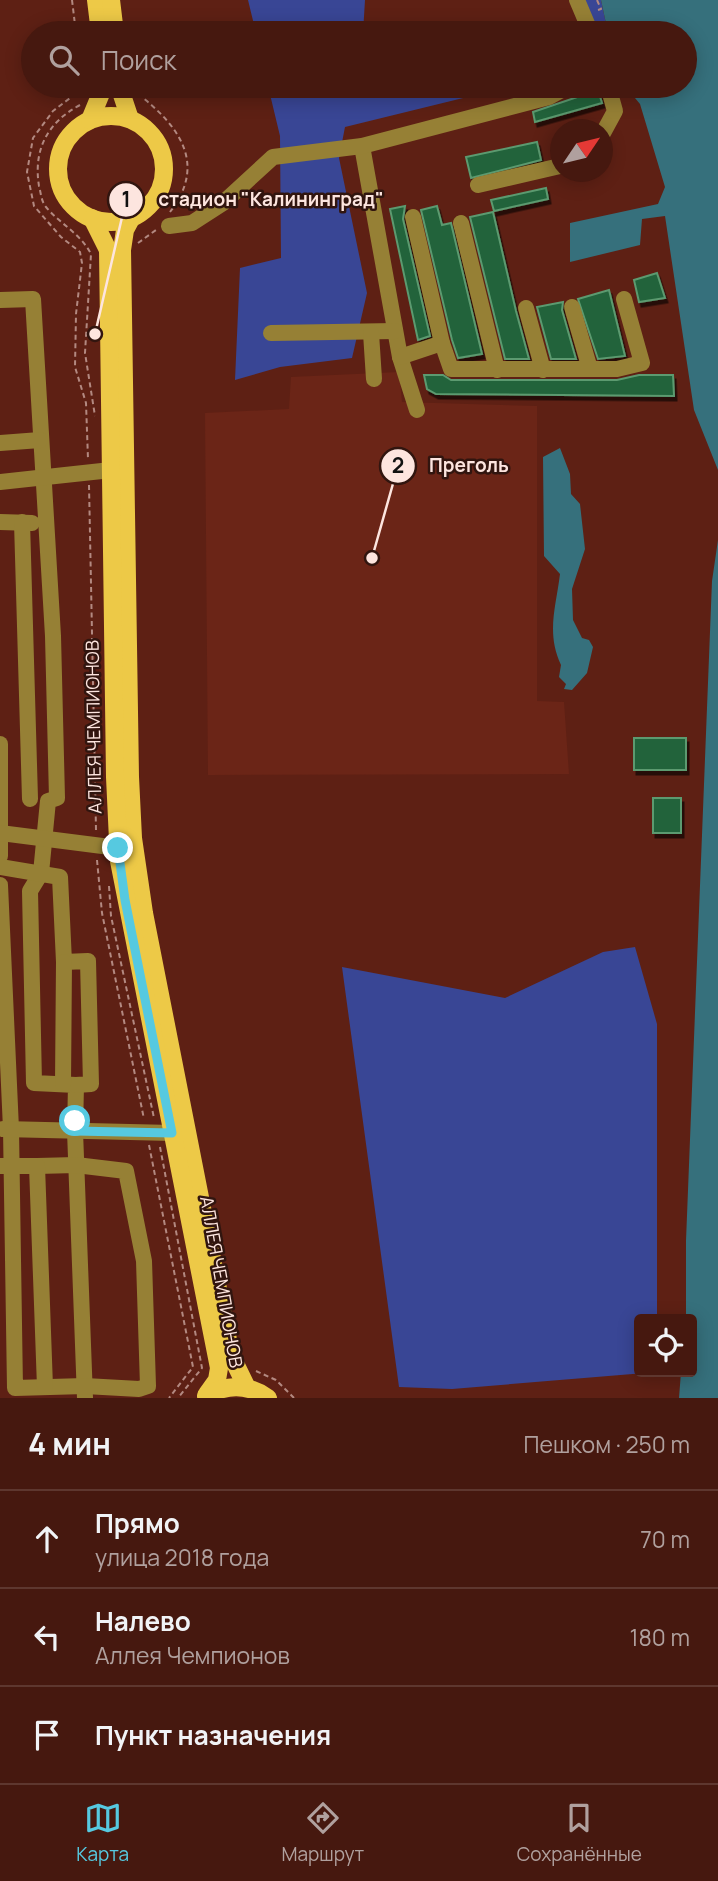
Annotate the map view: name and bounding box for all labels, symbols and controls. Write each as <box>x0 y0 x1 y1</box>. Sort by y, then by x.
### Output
search box <box>21 21 697 98</box>
icon: search <box>45 41 83 79</box>
text: Поиск <box>101 42 176 78</box>
north arrow <box>550 119 613 182</box>
callout: стадион "Калининград" <box>109 180 398 220</box>
text: 1 <box>121 185 131 213</box>
text: стадион "Калининград" <box>158 186 384 212</box>
callout: Преголь <box>380 446 523 486</box>
text: 2 <box>392 451 404 479</box>
text: Преголь <box>429 452 509 478</box>
street label: АЛЛЕЯ ЧЕМПИОНОВ <box>79 640 107 814</box>
route end <box>102 832 133 863</box>
route start <box>59 1105 90 1136</box>
street label: АЛЛЕЯ ЧЕМПИОНОВ <box>195 1194 249 1369</box>
map controls <box>634 1314 697 1377</box>
button: locate <box>634 1314 697 1377</box>
text: 4 мин <box>28 1423 111 1464</box>
text: Пешком · 250 m <box>524 1428 690 1460</box>
text: Прямо <box>95 1505 180 1541</box>
icon: ahead <box>28 1520 66 1558</box>
text: 70 m <box>640 1523 690 1555</box>
text: улица 2018 года <box>95 1541 269 1573</box>
text: Налево <box>95 1603 191 1639</box>
icon: left <box>28 1618 66 1656</box>
text: 180 m <box>630 1621 690 1653</box>
text: Аллея Чемпионов <box>95 1639 290 1671</box>
icon: arrive <box>28 1716 66 1754</box>
text: Пункт назначения <box>95 1717 331 1753</box>
tab: Карта <box>76 1799 129 1867</box>
tab: Маршрут <box>282 1799 364 1867</box>
tab: Сохранённые <box>517 1799 642 1867</box>

